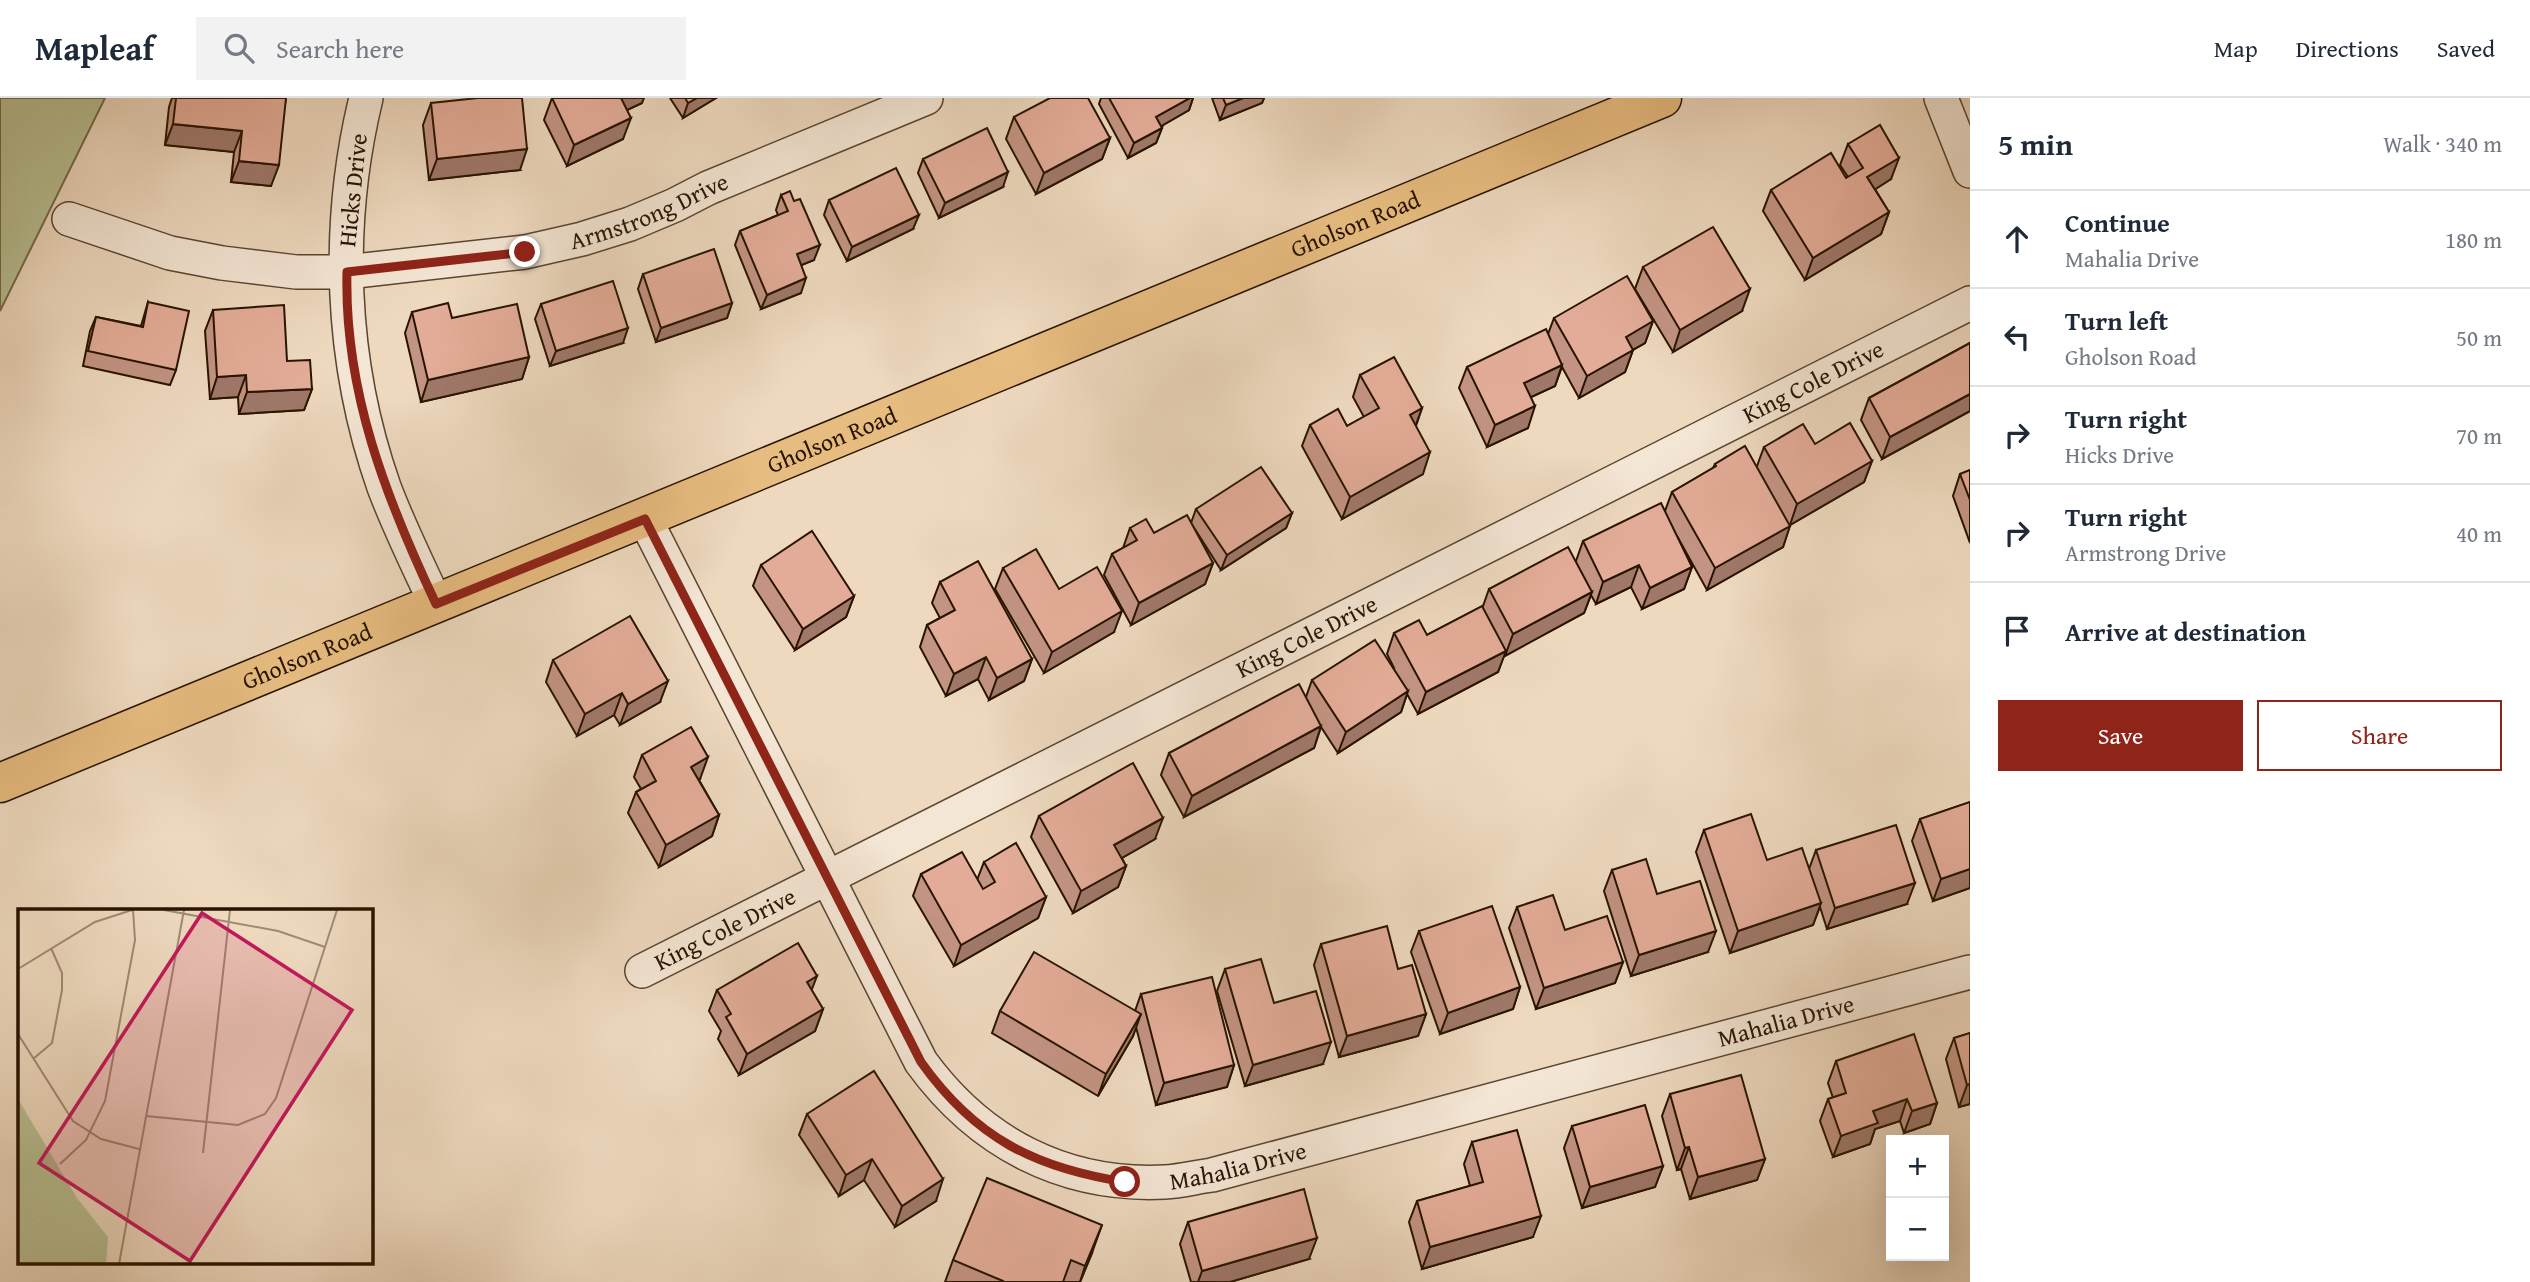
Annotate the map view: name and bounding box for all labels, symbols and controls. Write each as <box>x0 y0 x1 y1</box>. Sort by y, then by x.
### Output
search box <box>196 17 686 80</box>
text: Mapleaf <box>35 24 154 72</box>
icon: search <box>220 29 258 67</box>
text: Search here <box>276 29 404 68</box>
text: Map <box>2214 31 2258 66</box>
text: Directions <box>2296 31 2399 66</box>
text: Saved <box>2437 31 2495 66</box>
text: 5 min <box>1998 122 2073 166</box>
text: Walk · 340 m <box>2383 127 2502 160</box>
street label: Hicks Drive <box>329 132 376 248</box>
street label: Armstrong Drive <box>566 164 733 258</box>
street label: Gholson Road <box>1285 181 1426 266</box>
text: Continue <box>2065 203 2170 242</box>
icon: ahead <box>1998 220 2036 258</box>
text: 180 m <box>2445 223 2502 256</box>
route end <box>509 236 540 267</box>
text: Mahalia Drive <box>2065 242 2199 275</box>
text: Turn left <box>2065 301 2168 340</box>
icon: left <box>1998 318 2036 356</box>
text: 50 m <box>2456 321 2502 354</box>
street label: King Cole Drive <box>1736 331 1890 432</box>
text: Gholson Road <box>2065 340 2197 373</box>
street label: Gholson Road <box>762 397 902 482</box>
text: Turn right <box>2065 399 2187 438</box>
icon: right <box>1998 416 2036 454</box>
text: 70 m <box>2456 419 2502 452</box>
text: Hicks Drive <box>2065 438 2174 471</box>
text: Turn right <box>2065 497 2187 536</box>
icon: right <box>1998 514 2036 552</box>
text: 40 m <box>2456 517 2502 550</box>
text: Armstrong Drive <box>2065 536 2226 569</box>
street label: King Cole Drive <box>1230 586 1383 686</box>
icon: arrive <box>1998 612 2036 650</box>
text: Arrive at destination <box>2065 612 2306 651</box>
street label: Gholson Road <box>237 614 377 698</box>
button: Save <box>1998 700 2243 771</box>
button: Share <box>2257 700 2502 771</box>
street label: King Cole Drive <box>648 878 802 979</box>
inset map <box>18 909 373 1264</box>
street label: Mahalia Drive <box>1714 986 1858 1056</box>
street label: Mahalia Drive <box>1167 1132 1310 1199</box>
map controls <box>1886 1135 1949 1261</box>
button: + <box>1886 1135 1949 1198</box>
route start <box>1109 1166 1140 1197</box>
button: − <box>1886 1198 1949 1261</box>

